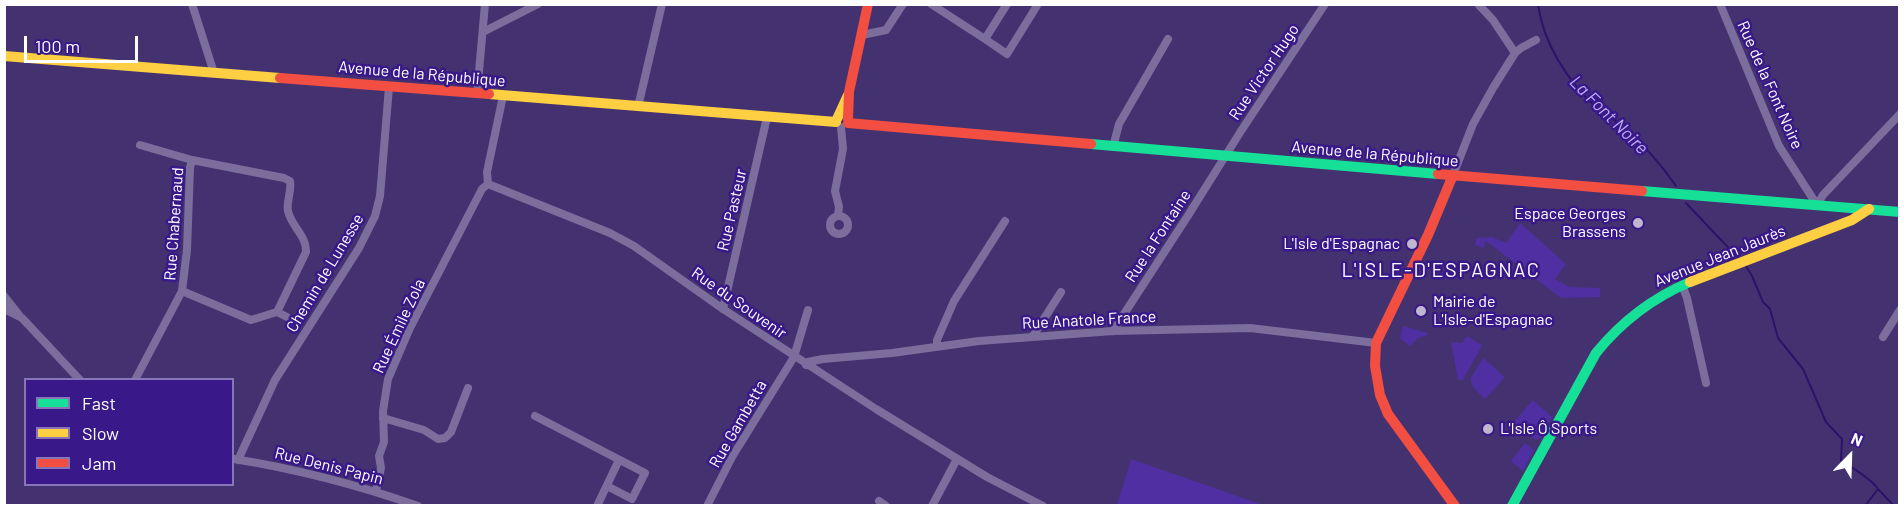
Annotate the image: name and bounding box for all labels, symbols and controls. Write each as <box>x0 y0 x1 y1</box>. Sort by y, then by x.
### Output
street label: Rue de la Font Noire <box>1733 18 1807 152</box>
street label: Rue Victor Hugo <box>1225 20 1303 124</box>
scale bar <box>27 24 141 62</box>
text: 100 m <box>35 35 80 57</box>
street label: Avenue de la République <box>338 57 506 91</box>
water label: La Font Noire <box>1565 71 1653 159</box>
street label: Avenue de la République <box>1291 137 1459 171</box>
street label: Rue Chabernaud <box>160 167 188 281</box>
street label: Rue Pasteur <box>713 167 751 253</box>
street label: Rue la Fontaine <box>1121 186 1195 286</box>
place label: Espace Georges Brassens <box>1514 204 1626 242</box>
street label: Chemin de Lunesse <box>282 210 368 336</box>
marker: Espace Georges Brassens <box>1631 216 1645 230</box>
street label: Avenue Jean Jaurès <box>1652 221 1788 291</box>
place label: L'Isle d'Espagnac <box>1283 234 1400 254</box>
marker: L'Isle d'Espagnac <box>1405 237 1419 251</box>
district label: L'ISLE-D'ESPAGNAC <box>1342 258 1540 282</box>
street label: Rue du Souvenir <box>688 263 790 343</box>
street label: Rue Émile Zola <box>369 276 429 376</box>
place label: Mairie de L'Isle-d'Espagnac <box>1433 292 1553 330</box>
marker: Mairie de L'Isle-d'Espagnac <box>1414 304 1428 318</box>
street label: Rue Anatole France <box>1021 307 1157 333</box>
street label: Rue Gambetta <box>705 377 771 471</box>
legend <box>24 378 234 486</box>
text: Fast <box>82 392 116 414</box>
place label: L'Isle Ô Sports <box>1500 419 1597 439</box>
text: Slow <box>82 422 119 444</box>
marker: L'Isle Ô Sports <box>1481 422 1495 436</box>
north arrow <box>1820 426 1880 486</box>
text: N <box>1849 428 1866 450</box>
street label: Rue Denis Papin <box>273 443 385 489</box>
text: Jam <box>82 452 116 474</box>

